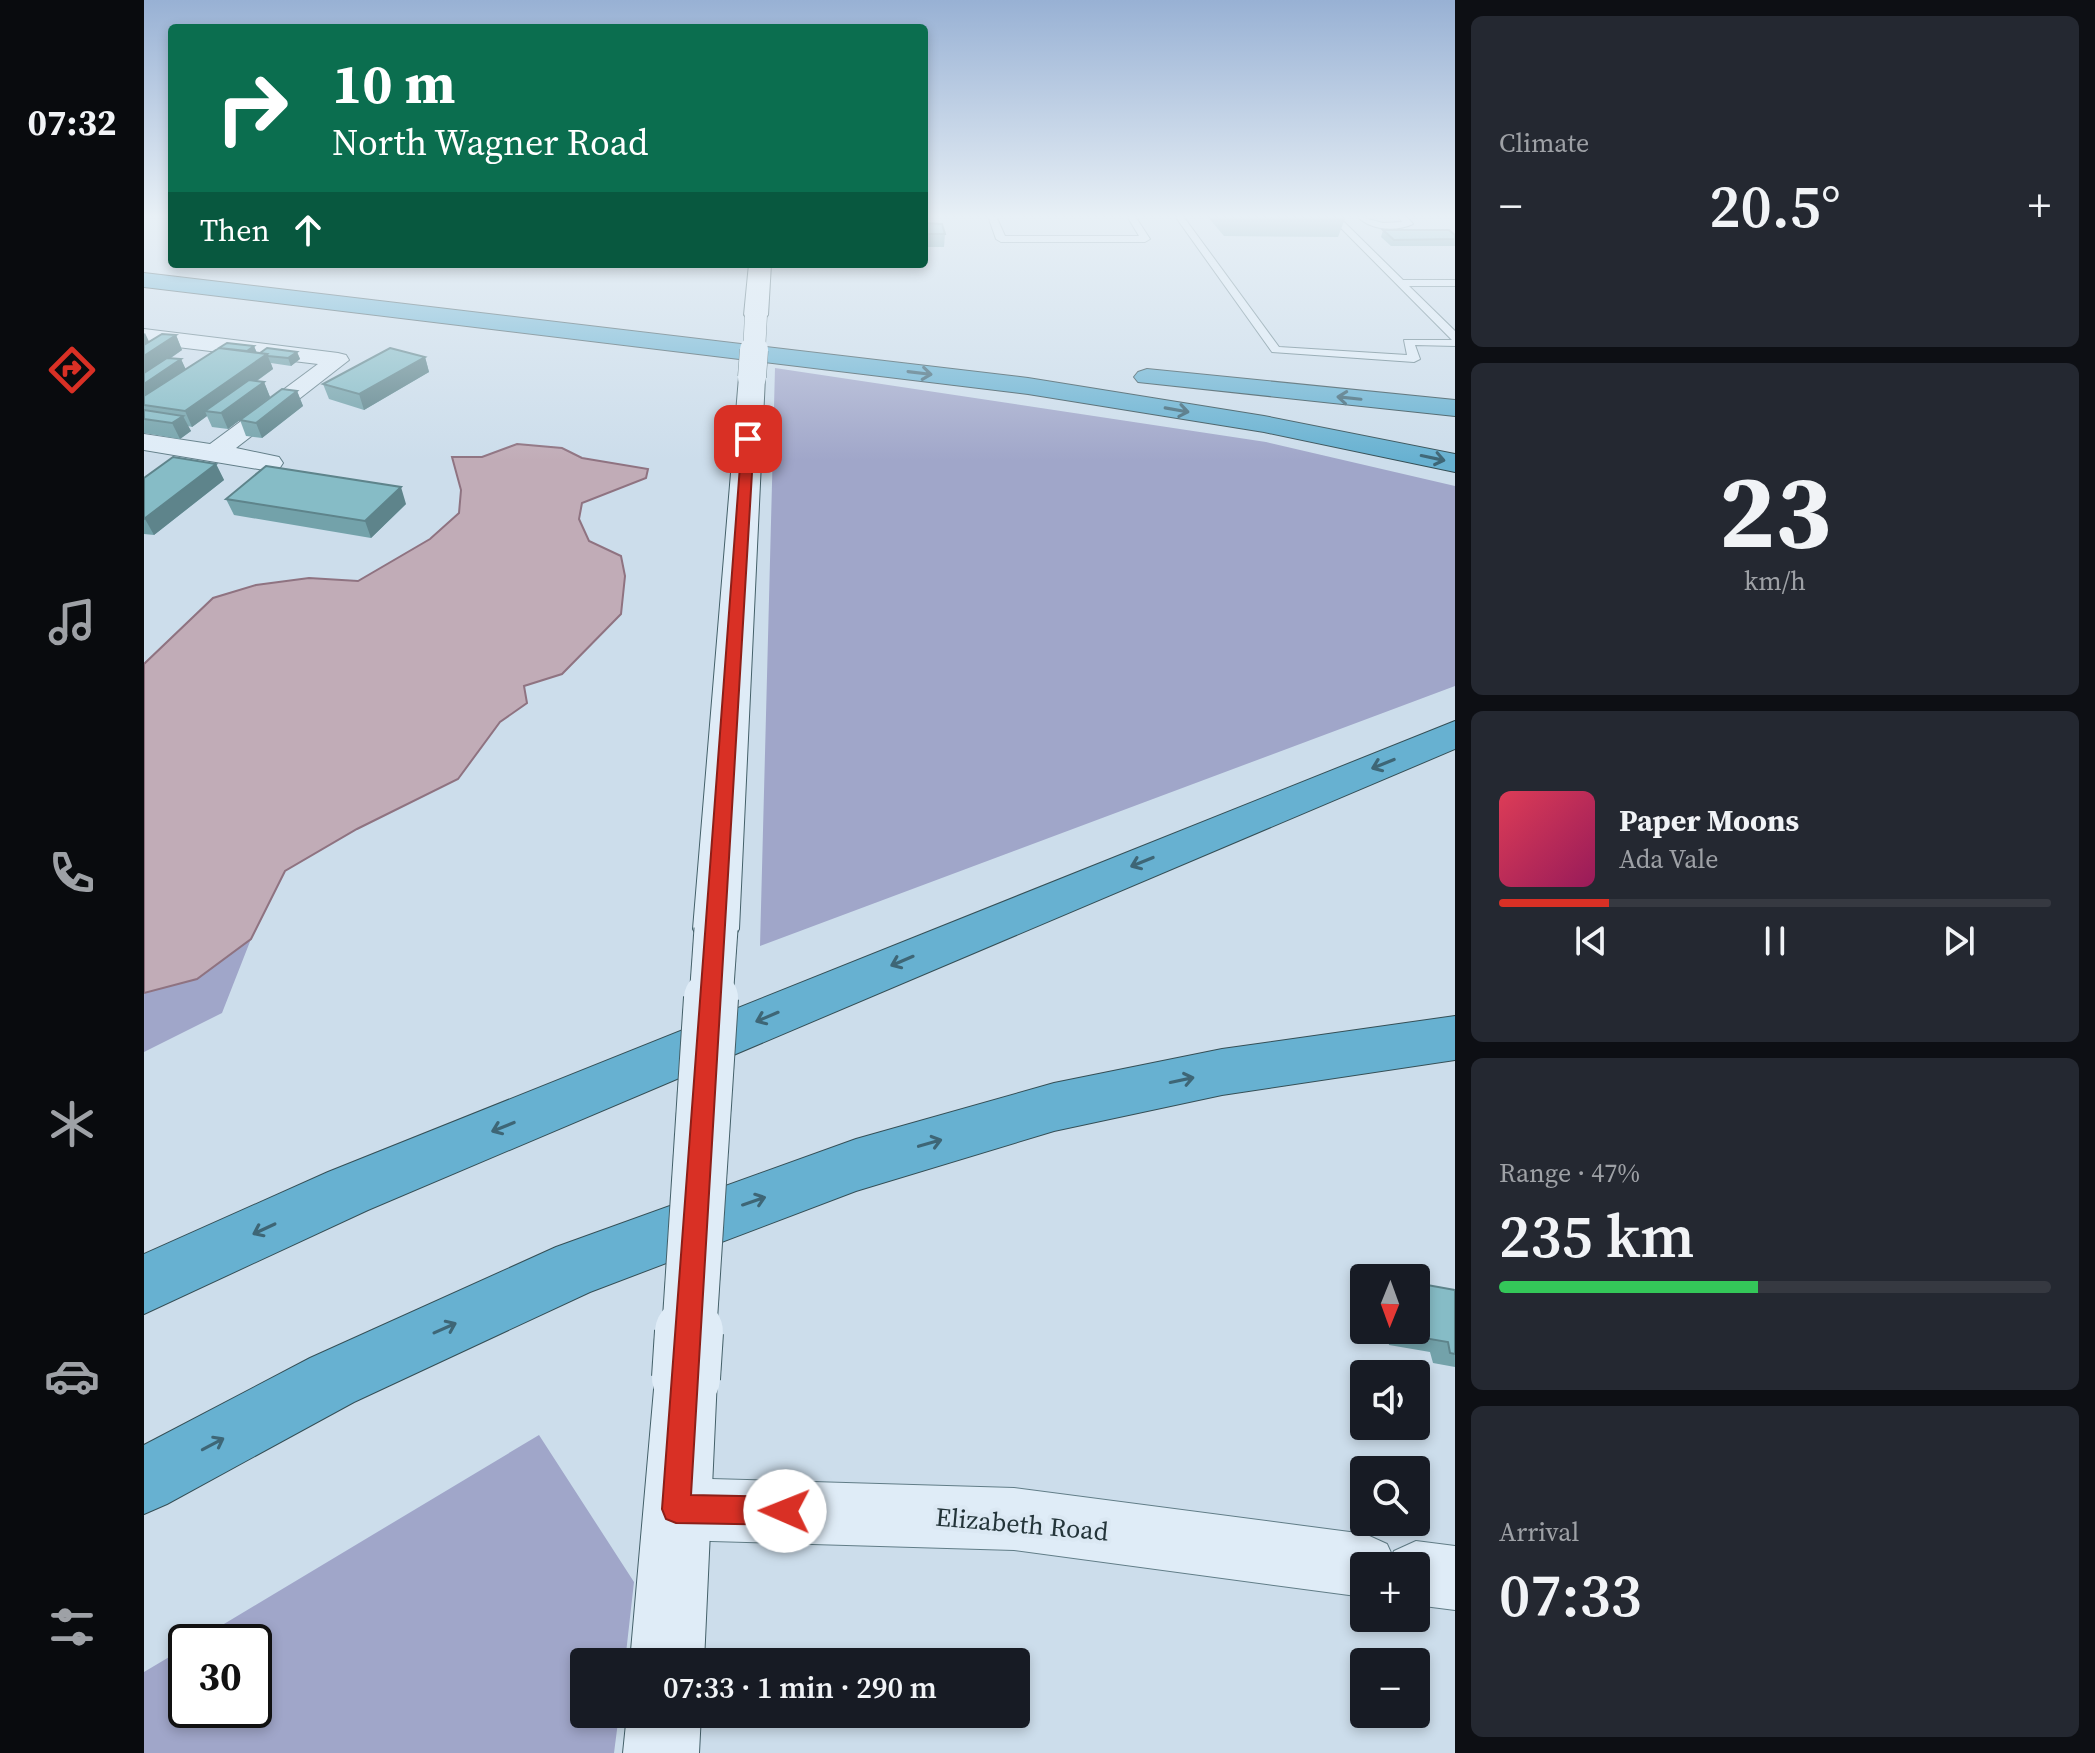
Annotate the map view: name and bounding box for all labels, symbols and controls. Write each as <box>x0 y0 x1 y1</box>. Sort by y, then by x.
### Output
text: 10 m <box>332 45 455 122</box>
icon: right <box>200 56 304 160</box>
text: 07:32 <box>28 98 116 147</box>
text: North Wagner Road <box>332 118 648 167</box>
text: Climate <box>1499 125 1589 161</box>
text: 20.5° <box>1709 165 1841 247</box>
text: − <box>1499 175 1522 236</box>
text: + <box>2028 175 2051 236</box>
icon: ahead <box>286 208 330 252</box>
text: Then <box>200 210 270 251</box>
icon: directions <box>44 342 100 398</box>
one-way arrow <box>907 366 932 381</box>
one-way arrow <box>1337 391 1363 406</box>
one-way arrow <box>1164 403 1189 418</box>
pin <box>714 405 782 473</box>
icon: arrive <box>726 417 770 461</box>
text: 23 <box>1719 439 1831 582</box>
one-way arrow <box>1419 451 1445 466</box>
text: km/h <box>1744 563 1806 599</box>
icon: music <box>44 594 100 650</box>
one-way arrow <box>1371 757 1396 772</box>
text: Paper Moons <box>1619 800 1799 841</box>
text: Ada Vale <box>1619 841 1718 877</box>
icon: phone <box>44 845 100 901</box>
one-way arrow <box>1130 855 1155 870</box>
icon: previous <box>1569 919 1613 963</box>
icon: pause <box>1753 919 1797 963</box>
icon: next <box>1937 919 1981 963</box>
one-way arrow <box>890 955 915 970</box>
one-way arrow <box>755 1011 779 1026</box>
one-way arrow <box>1169 1072 1195 1087</box>
icon: climate <box>44 1096 100 1152</box>
one-way arrow <box>491 1120 516 1135</box>
one-way arrow <box>917 1135 943 1150</box>
text: Range · 47% <box>1499 1155 1640 1191</box>
one-way arrow <box>742 1193 766 1207</box>
text: 235 km <box>1499 1195 1695 1277</box>
one-way arrow <box>252 1222 276 1237</box>
north arrow <box>1350 1264 1430 1344</box>
map controls <box>1350 1264 1430 1728</box>
one-way arrow <box>433 1320 457 1335</box>
icon: car <box>44 1348 100 1404</box>
button: sound <box>1350 1360 1430 1440</box>
one-way arrow <box>200 1435 224 1451</box>
button: search <box>1350 1456 1430 1536</box>
position arrow <box>743 1469 827 1553</box>
street label: Elizabeth Road <box>934 1499 1110 1550</box>
text: Arrival <box>1499 1514 1579 1550</box>
button: + <box>1350 1552 1430 1632</box>
text: 07:33 <box>1499 1554 1642 1636</box>
icon: filters <box>44 1599 100 1655</box>
speed limit sign: 30 <box>168 1624 272 1728</box>
button: − <box>1350 1648 1430 1728</box>
text: 07:33 · 1 min · 290 m <box>663 1667 937 1708</box>

